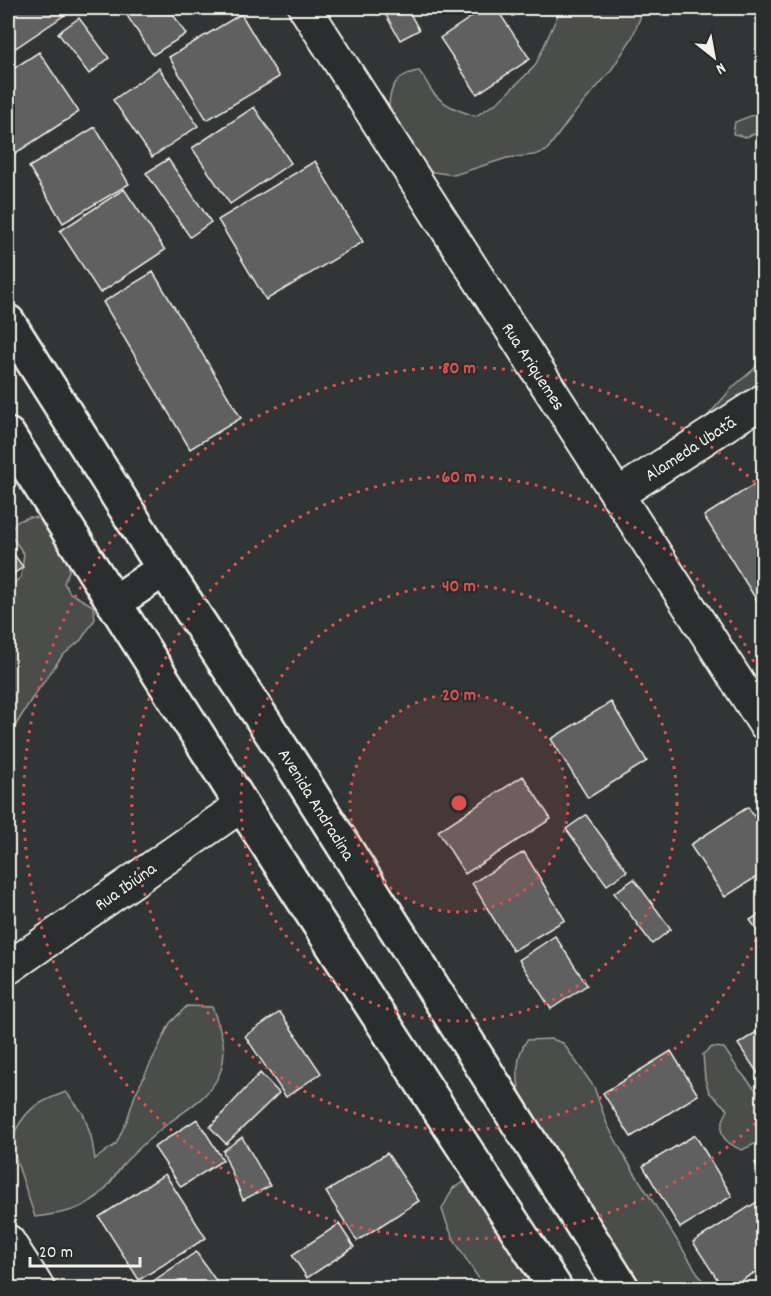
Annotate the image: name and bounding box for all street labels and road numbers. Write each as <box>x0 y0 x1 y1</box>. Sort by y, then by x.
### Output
street label: Rua Ariquemes <box>494 318 570 416</box>
street label: Alameda Ubatã <box>641 411 742 489</box>
street label: Avenida Andradina <box>270 744 360 867</box>
street label: Rua Ibiúna <box>90 857 163 918</box>

